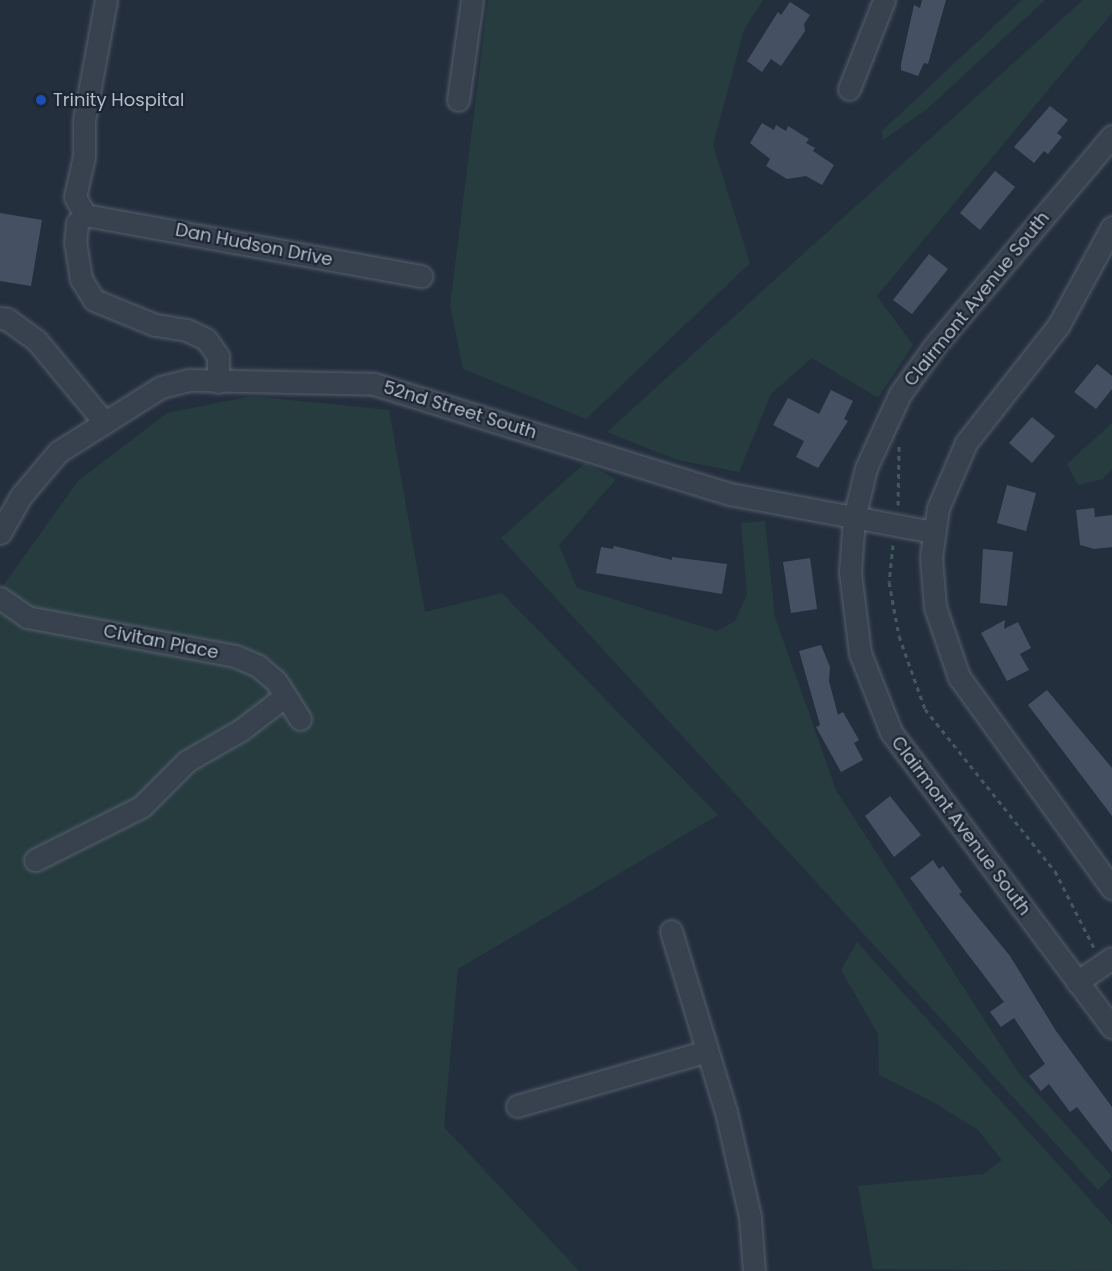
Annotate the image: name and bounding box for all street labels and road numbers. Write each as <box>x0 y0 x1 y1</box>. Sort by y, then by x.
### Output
street label: Clairmont Avenue South <box>900 207 1054 391</box>
street label: Dan Hudson Drive <box>174 219 334 271</box>
street label: 52nd Street South <box>381 376 539 444</box>
street label: Civitan Place <box>102 620 220 664</box>
street label: Clairmont Avenue South <box>887 732 1035 920</box>

